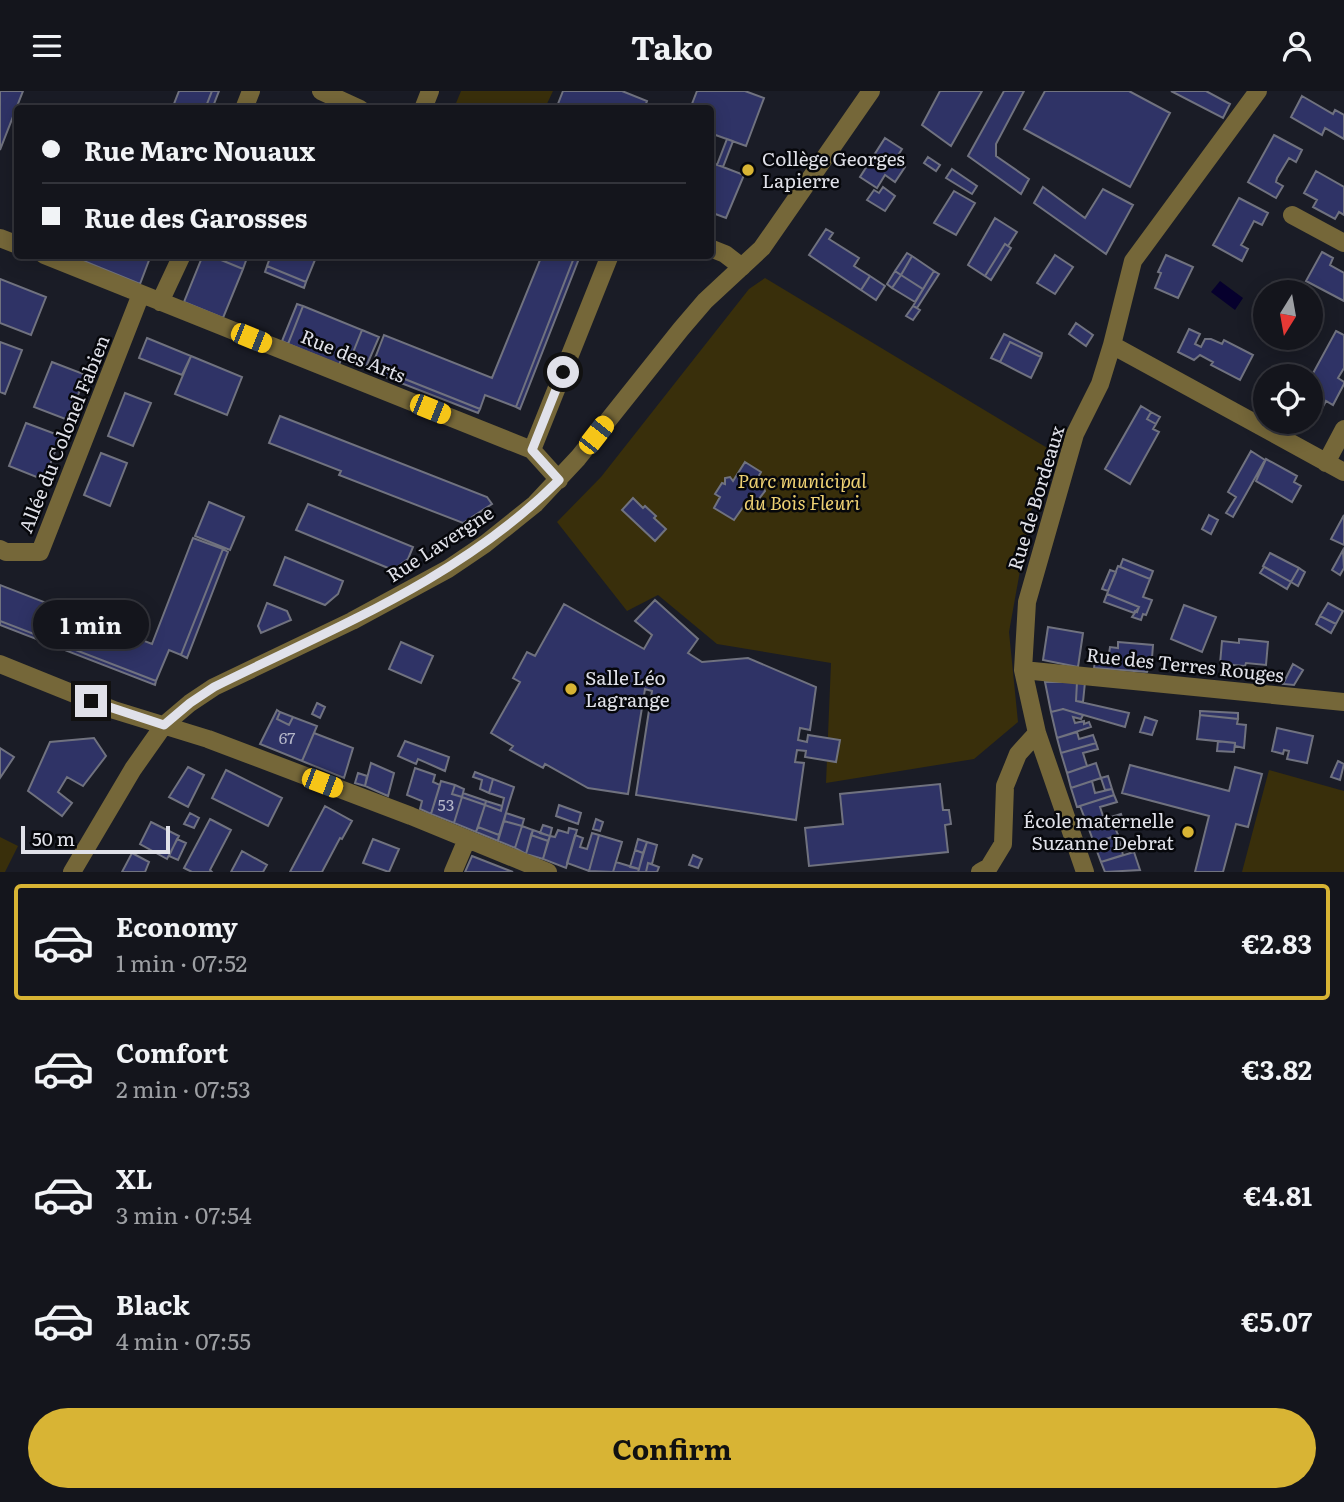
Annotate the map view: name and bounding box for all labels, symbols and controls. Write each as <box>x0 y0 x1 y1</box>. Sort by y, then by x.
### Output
text: Tako <box>631 22 713 70</box>
icon: menu <box>28 27 66 65</box>
icon: person <box>1278 27 1316 65</box>
text: Rue Marc Nouaux <box>84 130 315 169</box>
place label: Collège Georges Lapierre <box>762 144 905 194</box>
marker: Collège Georges Lapierre <box>740 162 756 178</box>
text: Rue des Garosses <box>84 197 307 236</box>
north arrow <box>1253 280 1323 350</box>
map controls <box>1253 280 1323 434</box>
car <box>228 320 275 356</box>
street label: Rue des Arts <box>297 321 410 389</box>
street label: Allée du Colonel Fabien <box>10 330 116 537</box>
route start <box>547 356 579 388</box>
button: locate <box>1253 364 1323 434</box>
car <box>407 391 454 427</box>
car <box>575 412 618 458</box>
street label: Rue de Bordeaux <box>1000 422 1070 573</box>
park label: Parc municipal du Bois Fleuri <box>737 466 867 516</box>
street label: Rue Lavergne <box>380 498 499 588</box>
callout: 1 min <box>33 599 149 649</box>
text: 1 min <box>60 607 122 641</box>
street label: Rue des Terres Rouges <box>1085 640 1286 688</box>
place label: Salle Léo Lagrange <box>585 663 670 713</box>
marker: Salle Léo Lagrange <box>563 681 579 697</box>
route end <box>75 685 107 717</box>
house number: 67 <box>279 725 295 749</box>
car <box>299 766 346 800</box>
house number: 53 <box>438 792 454 816</box>
place label: École maternelle Suzanne Debrat <box>1023 806 1174 856</box>
scale bar <box>21 823 170 855</box>
text: 50 m <box>32 824 75 852</box>
marker: École maternelle Suzanne Debrat <box>1180 824 1196 840</box>
text: Economy <box>116 906 238 945</box>
icon: car <box>32 911 95 974</box>
text: €2.83 <box>1242 923 1312 962</box>
text: 1 min · 07:52 <box>116 945 247 979</box>
text: Comfort <box>116 1032 228 1071</box>
icon: car <box>32 1037 95 1100</box>
text: €3.82 <box>1242 1049 1312 1088</box>
text: 2 min · 07:53 <box>116 1071 251 1105</box>
text: XL <box>116 1158 153 1197</box>
icon: car <box>32 1163 95 1226</box>
text: €4.81 <box>1244 1175 1312 1214</box>
text: 3 min · 07:54 <box>116 1197 252 1231</box>
text: Black <box>116 1284 190 1323</box>
icon: car <box>32 1289 95 1352</box>
text: €5.07 <box>1241 1301 1312 1340</box>
text: 4 min · 07:55 <box>116 1323 251 1357</box>
button: Confirm <box>28 1408 1316 1488</box>

